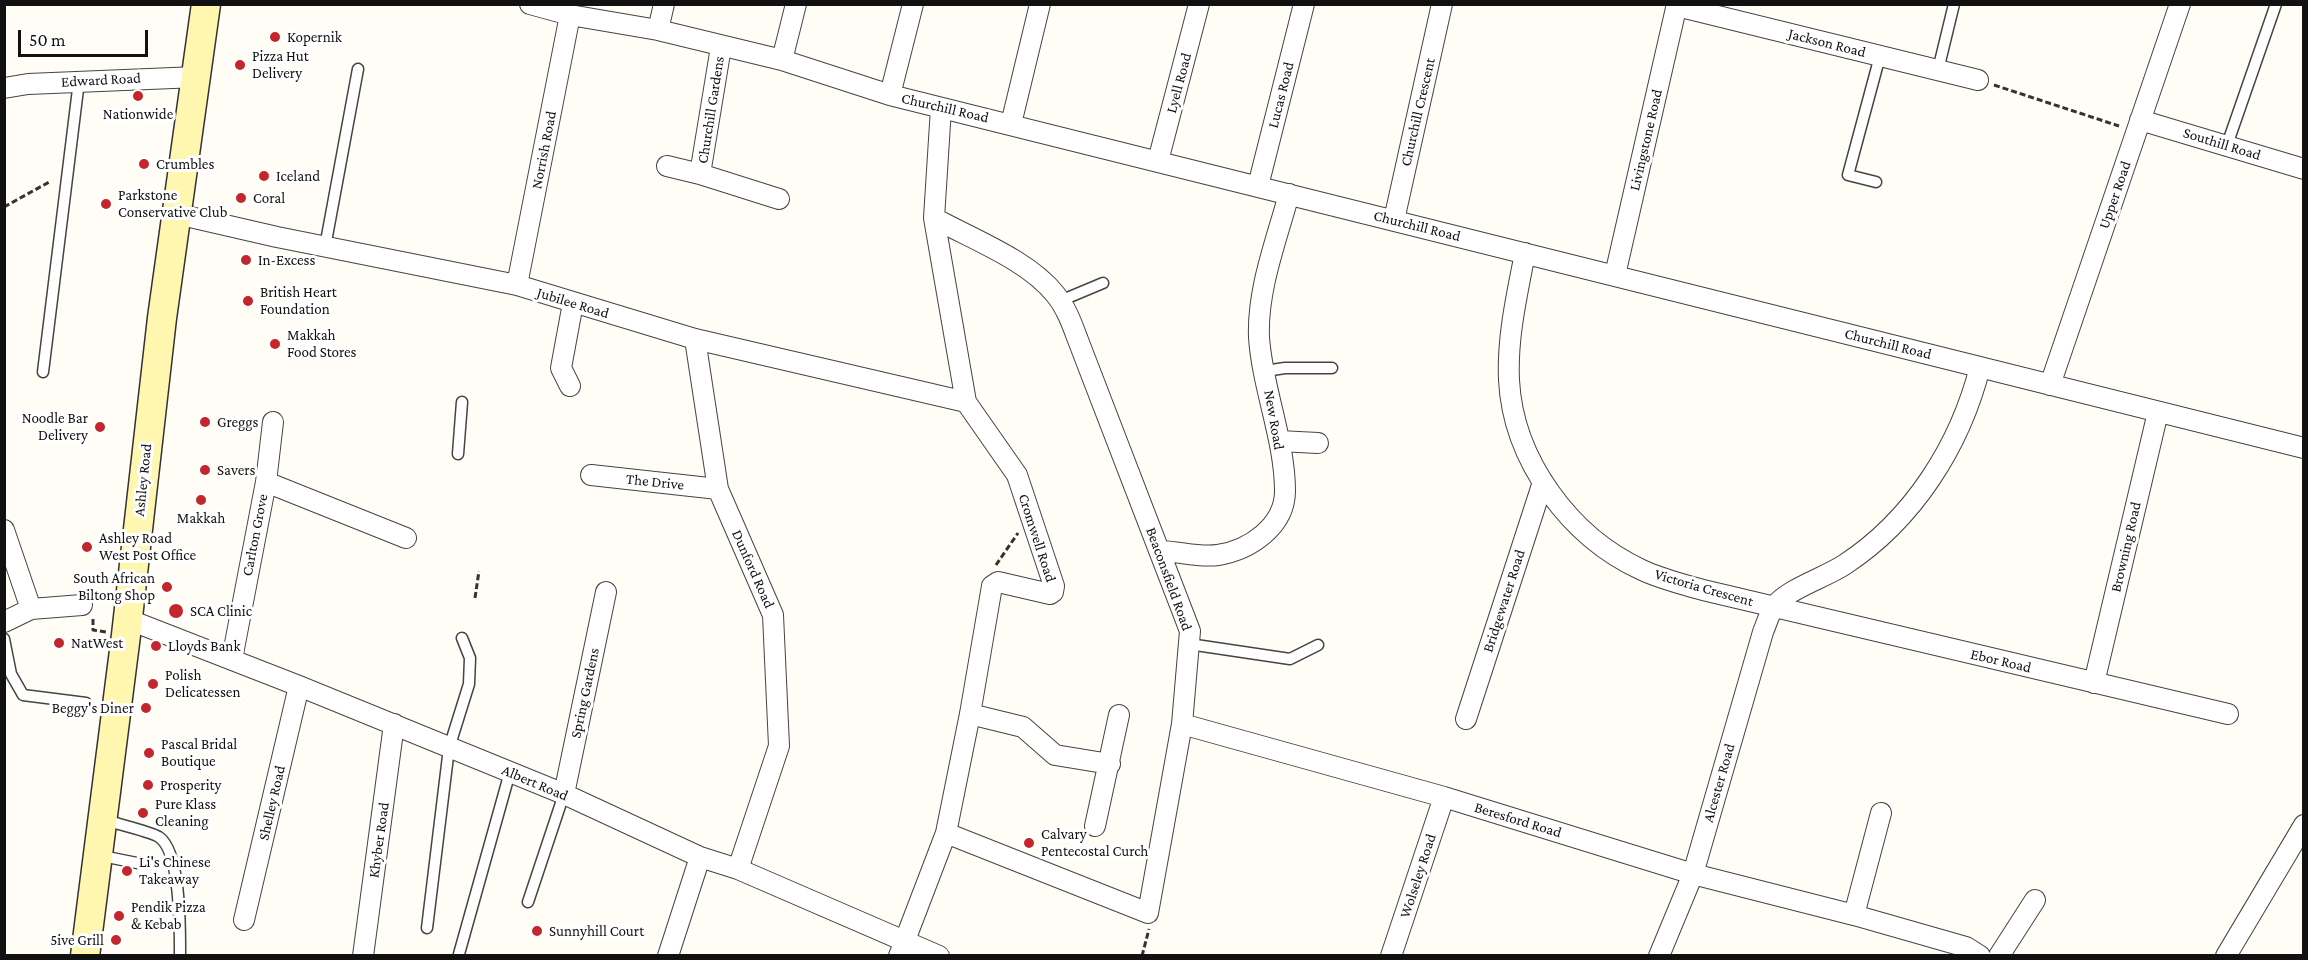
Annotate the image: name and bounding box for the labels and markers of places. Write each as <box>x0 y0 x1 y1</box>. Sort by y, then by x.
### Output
place label: Kopernik <box>287 28 342 46</box>
marker: Kopernik <box>268 30 282 44</box>
place label: Pizza Hut Delivery <box>252 47 309 82</box>
marker: Pizza Hut Delivery <box>233 58 247 72</box>
marker: Nationwide <box>131 89 145 103</box>
place label: Nationwide <box>103 105 173 123</box>
place label: Crumbles <box>156 155 214 173</box>
marker: Crumbles <box>137 157 151 171</box>
place label: Iceland <box>276 167 320 185</box>
marker: Iceland <box>257 169 271 183</box>
place label: Parkstone Conservative Club <box>118 186 227 221</box>
place label: Coral <box>253 189 285 207</box>
marker: Coral <box>234 191 248 205</box>
marker: Parkstone Conservative Club <box>99 197 113 211</box>
place label: In-Excess <box>258 251 315 269</box>
marker: In-Excess <box>239 253 253 267</box>
place label: British Heart Foundation <box>260 283 337 318</box>
marker: British Heart Foundation <box>241 294 255 308</box>
place label: Makkah Food Stores <box>287 326 356 361</box>
marker: Makkah Food Stores <box>268 337 282 351</box>
place label: Noodle Bar Delivery <box>22 409 88 444</box>
place label: Greggs <box>217 413 258 431</box>
marker: Greggs <box>198 415 212 429</box>
marker: Noodle Bar Delivery <box>93 420 107 434</box>
place label: Savers <box>217 461 255 479</box>
marker: Savers <box>198 463 212 477</box>
marker: Makkah <box>194 493 208 507</box>
place label: Makkah <box>177 509 225 527</box>
place label: Ashley Road West Post Office <box>99 529 196 564</box>
marker: Ashley Road West Post Office <box>80 540 94 554</box>
place label: South African Biltong Shop <box>73 569 155 604</box>
marker: South African Biltong Shop <box>160 580 174 594</box>
marker: SCA Clinic <box>167 602 185 620</box>
place label: SCA Clinic <box>190 602 252 620</box>
place label: NatWest <box>71 634 123 652</box>
marker: NatWest <box>52 636 66 650</box>
place label: Lloyds Bank <box>168 637 241 655</box>
marker: Lloyds Bank <box>149 639 163 653</box>
place label: Polish Delicatessen <box>165 666 240 701</box>
marker: Polish Delicatessen <box>146 677 160 691</box>
place label: Beggy's Diner <box>52 699 134 717</box>
marker: Beggy's Diner <box>139 701 153 715</box>
place label: Pascal Bridal Boutique <box>161 735 237 770</box>
marker: Pascal Bridal Boutique <box>142 746 156 760</box>
place label: Prosperity <box>160 776 221 794</box>
marker: Prosperity <box>141 778 155 792</box>
place label: Pure Klass Cleaning <box>155 795 216 830</box>
marker: Pure Klass Cleaning <box>136 806 150 820</box>
place label: Calvary Pentecostal Curch <box>1041 825 1148 860</box>
marker: Calvary Pentecostal Curch <box>1022 836 1036 850</box>
place label: Li's Chinese Takeaway <box>139 853 210 888</box>
marker: Li's Chinese Takeaway <box>120 864 134 878</box>
place label: Pendik Pizza & Kebab <box>131 898 206 933</box>
marker: Pendik Pizza & Kebab <box>112 909 126 923</box>
place label: Sunnyhill Court <box>549 922 644 940</box>
marker: Sunnyhill Court <box>530 924 544 938</box>
place label: 5ive Grill <box>50 931 104 949</box>
marker: 5ive Grill <box>109 933 123 947</box>

